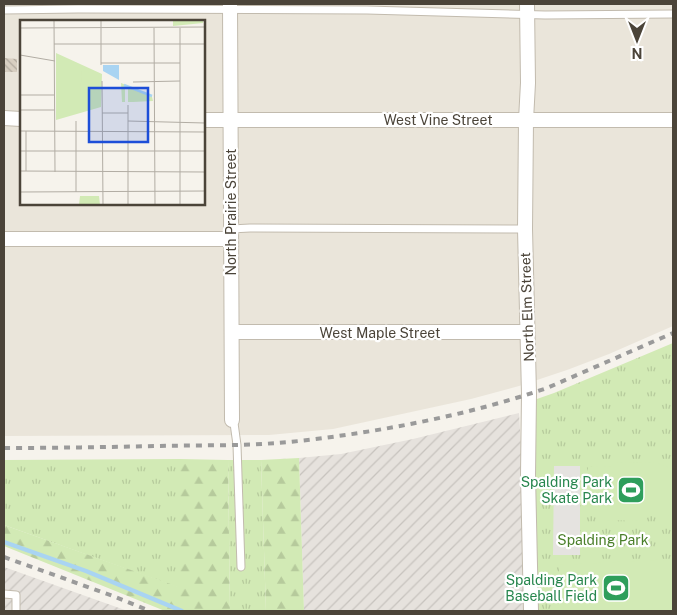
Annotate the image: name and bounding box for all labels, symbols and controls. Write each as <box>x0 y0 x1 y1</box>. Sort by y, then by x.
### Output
north arrow <box>612 15 662 65</box>
inset map <box>20 20 205 205</box>
text: N <box>632 45 642 61</box>
street label: West Vine Street <box>383 112 493 128</box>
street label: North Prairie Street <box>223 148 239 276</box>
street label: North Elm Street <box>517 252 537 362</box>
street label: West Maple Street <box>320 325 440 341</box>
place label: Spalding Park Skate Park <box>521 474 612 506</box>
sports icon: Spalding Park Skate Park <box>616 475 646 505</box>
park label: Spalding Park <box>557 532 649 548</box>
place label: Spalding Park Baseball Field <box>505 572 597 604</box>
sports icon: Spalding Park Baseball Field <box>601 573 631 603</box>

